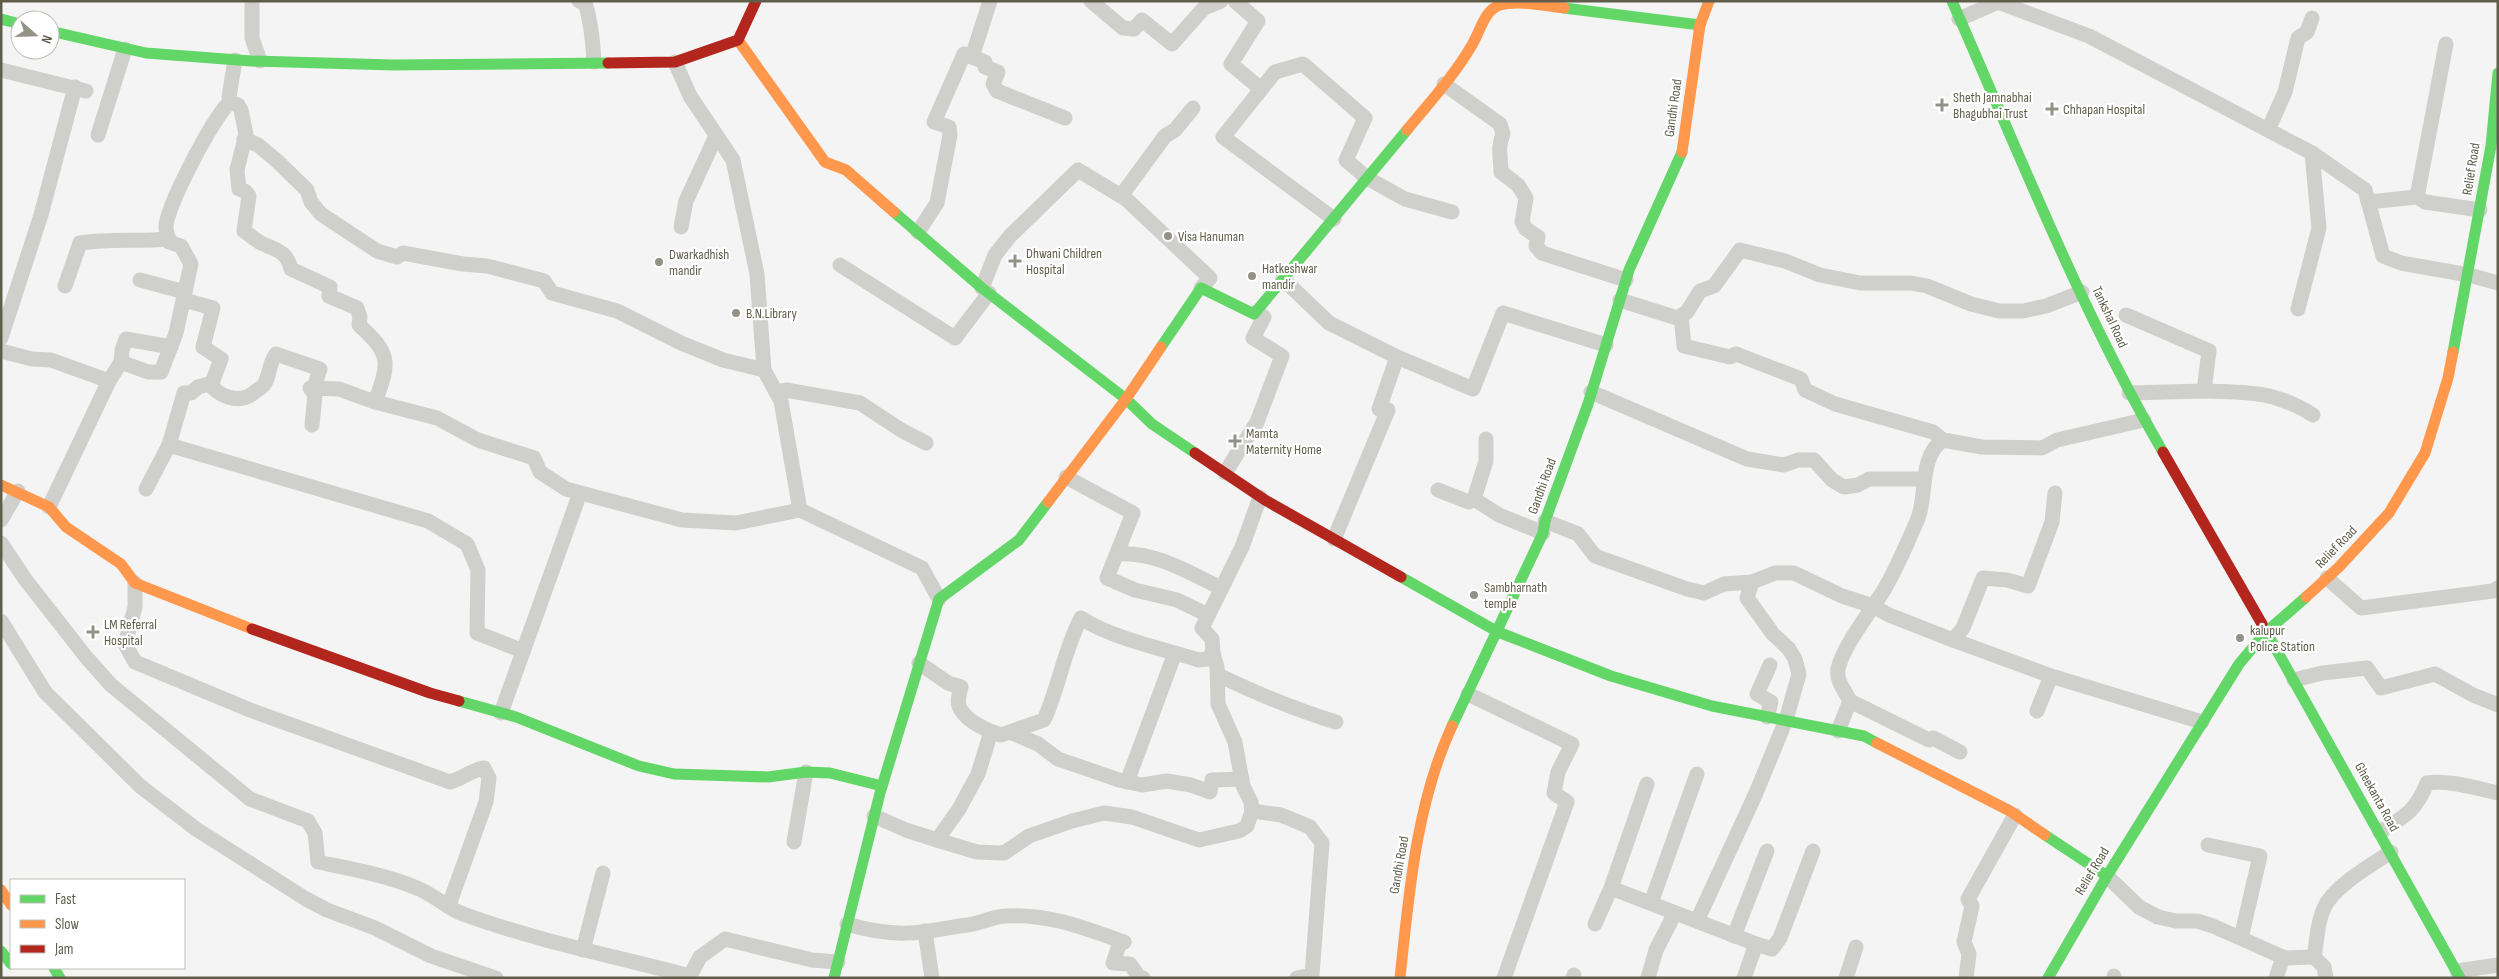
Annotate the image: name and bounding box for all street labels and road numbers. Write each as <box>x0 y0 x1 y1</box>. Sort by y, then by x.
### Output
street label: Gandhi Road <box>1661 78 1685 138</box>
street label: Relief Road <box>2458 142 2484 196</box>
street label: Tankshal Road <box>2088 284 2132 351</box>
street label: Gandhi Road <box>1524 456 1560 516</box>
street label: Relief Road <box>2312 522 2361 572</box>
street label: Gheekanta Road <box>2351 760 2403 835</box>
street label: Gandhi Road <box>1386 835 1412 895</box>
street label: Relief Road <box>2071 844 2113 898</box>

